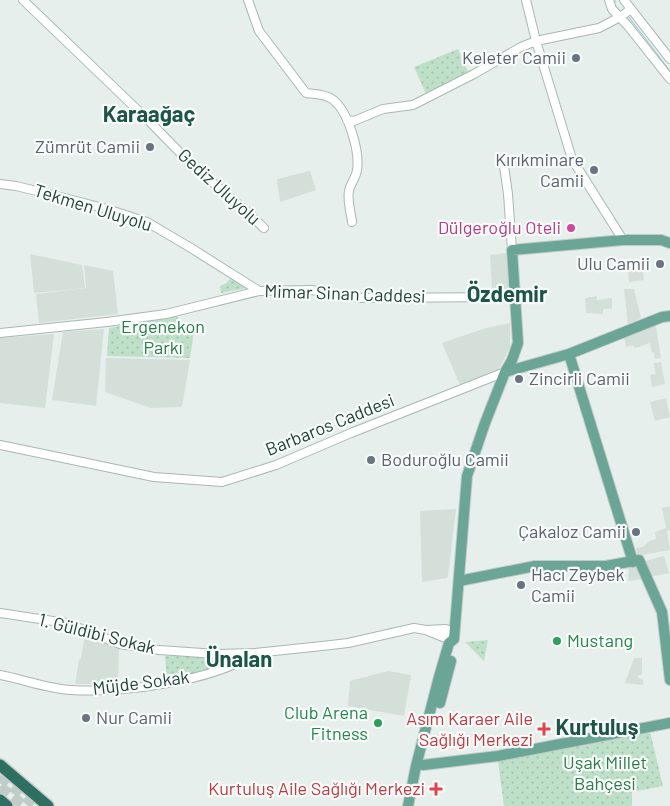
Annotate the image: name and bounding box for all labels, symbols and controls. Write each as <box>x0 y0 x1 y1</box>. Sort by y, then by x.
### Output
place label: Keleter Camii <box>462 46 566 68</box>
marker: Keleter Camii <box>570 52 582 64</box>
district label: Karaağaç <box>103 100 195 126</box>
place label: Zümrüt Camii <box>35 135 140 157</box>
marker: Zümrüt Camii <box>144 141 156 153</box>
street label: Gediz Uluyolu <box>174 143 266 229</box>
place label: Kırıkminare Camii <box>495 148 584 191</box>
marker: Kırıkminare Camii <box>588 164 600 176</box>
street label: Tekmen Uluyolu <box>32 179 155 235</box>
place label: Dülgeroğlu Oteli <box>438 216 561 238</box>
marker: Dülgeroğlu Oteli <box>565 222 577 234</box>
place label: Ulu Camii <box>577 252 650 274</box>
marker: Ulu Camii <box>654 258 666 270</box>
street label: Mimar Sinan Caddesi <box>264 279 426 307</box>
district label: Özdemir <box>467 280 548 306</box>
park label: Ergenekon Parkı <box>121 315 205 358</box>
place label: Zincirli Camii <box>529 367 630 389</box>
marker: Zincirli Camii <box>513 373 525 385</box>
street label: Barbaros Caddesi <box>262 388 397 460</box>
place label: Boduroğlu Camii <box>381 448 509 470</box>
marker: Boduroğlu Camii <box>365 454 377 466</box>
place label: Çakaloz Camii <box>518 520 626 542</box>
marker: Çakaloz Camii <box>630 526 642 538</box>
place label: Hacı Zeybek Camii <box>531 563 625 606</box>
marker: Hacı Zeybek Camii <box>515 579 527 591</box>
street label: 1. Güldibi Sokak <box>37 608 158 658</box>
place label: Mustang <box>567 629 633 651</box>
marker: Mustang <box>551 635 563 647</box>
district label: Ünalan <box>206 645 272 671</box>
street label: Müjde Sokak <box>91 665 191 699</box>
place label: Club Arena Fitness <box>284 701 368 744</box>
place label: Nur Camii <box>96 706 172 728</box>
place label: Asım Karaer Aile Sağlığı Merkezi <box>406 707 533 750</box>
marker: Nur Camii <box>80 712 92 724</box>
district label: Kurtuluş <box>555 713 639 739</box>
marker: Club Arena Fitness <box>372 717 384 729</box>
marker: Asım Karaer Aile Sağlığı Merkezi <box>537 722 551 736</box>
park label: Uşak Millet Bahçesi <box>563 751 647 794</box>
place label: Kurtuluş Aile Sağlığı Merkezi <box>208 777 425 799</box>
marker: Kurtuluş Aile Sağlığı Merkezi <box>429 782 443 796</box>

